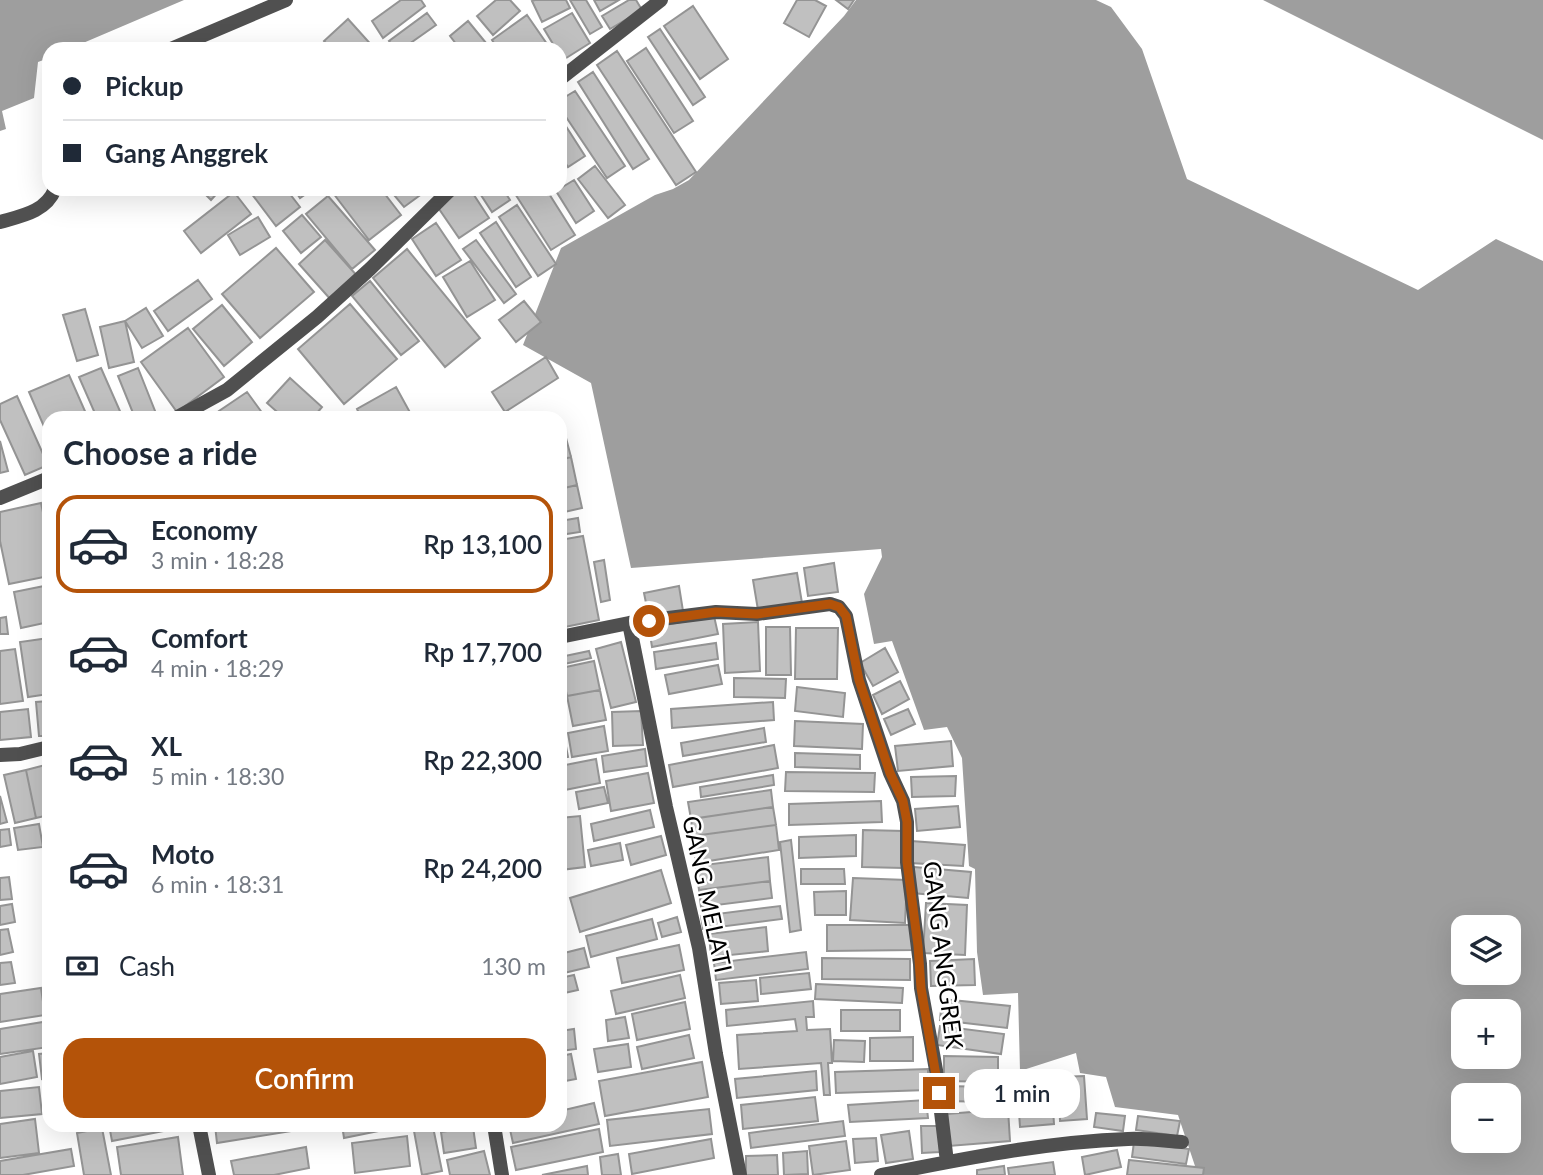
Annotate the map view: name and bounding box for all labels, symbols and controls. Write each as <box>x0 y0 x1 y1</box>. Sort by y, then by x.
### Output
text: Pickup <box>105 70 184 102</box>
text: Gang Anggrek <box>105 137 268 169</box>
text: Choose a ride <box>63 433 257 472</box>
icon: car <box>67 513 130 576</box>
text: Economy <box>151 514 257 546</box>
text: Rp 13,100 <box>423 528 542 560</box>
text: 3 min · 18:28 <box>151 546 284 574</box>
route start <box>633 605 665 637</box>
icon: car <box>67 621 130 684</box>
text: Comfort <box>151 622 248 654</box>
text: Rp 17,700 <box>423 636 542 668</box>
text: 4 min · 18:29 <box>151 654 284 682</box>
icon: car <box>67 729 130 792</box>
text: XL <box>151 730 182 762</box>
text: Rp 22,300 <box>423 744 542 776</box>
text: 5 min · 18:30 <box>151 762 284 790</box>
street label: GANG MELATI <box>677 813 739 975</box>
icon: car <box>67 837 130 900</box>
text: Moto <box>151 838 214 870</box>
text: Rp 24,200 <box>423 852 542 884</box>
street label: GANG ANGGREK <box>918 859 970 1051</box>
text: 6 min · 18:31 <box>151 870 284 898</box>
map controls <box>1451 915 1521 1153</box>
button: layers <box>1451 915 1521 985</box>
icon: cash <box>63 947 101 985</box>
text: Cash <box>119 950 175 982</box>
text: 130 m <box>481 952 546 980</box>
button: + <box>1451 999 1521 1069</box>
button: Confirm <box>63 1038 546 1118</box>
callout: 1 min <box>964 1068 1079 1118</box>
route end <box>923 1077 955 1109</box>
text: 1 min <box>994 1079 1050 1107</box>
button: − <box>1451 1083 1521 1153</box>

